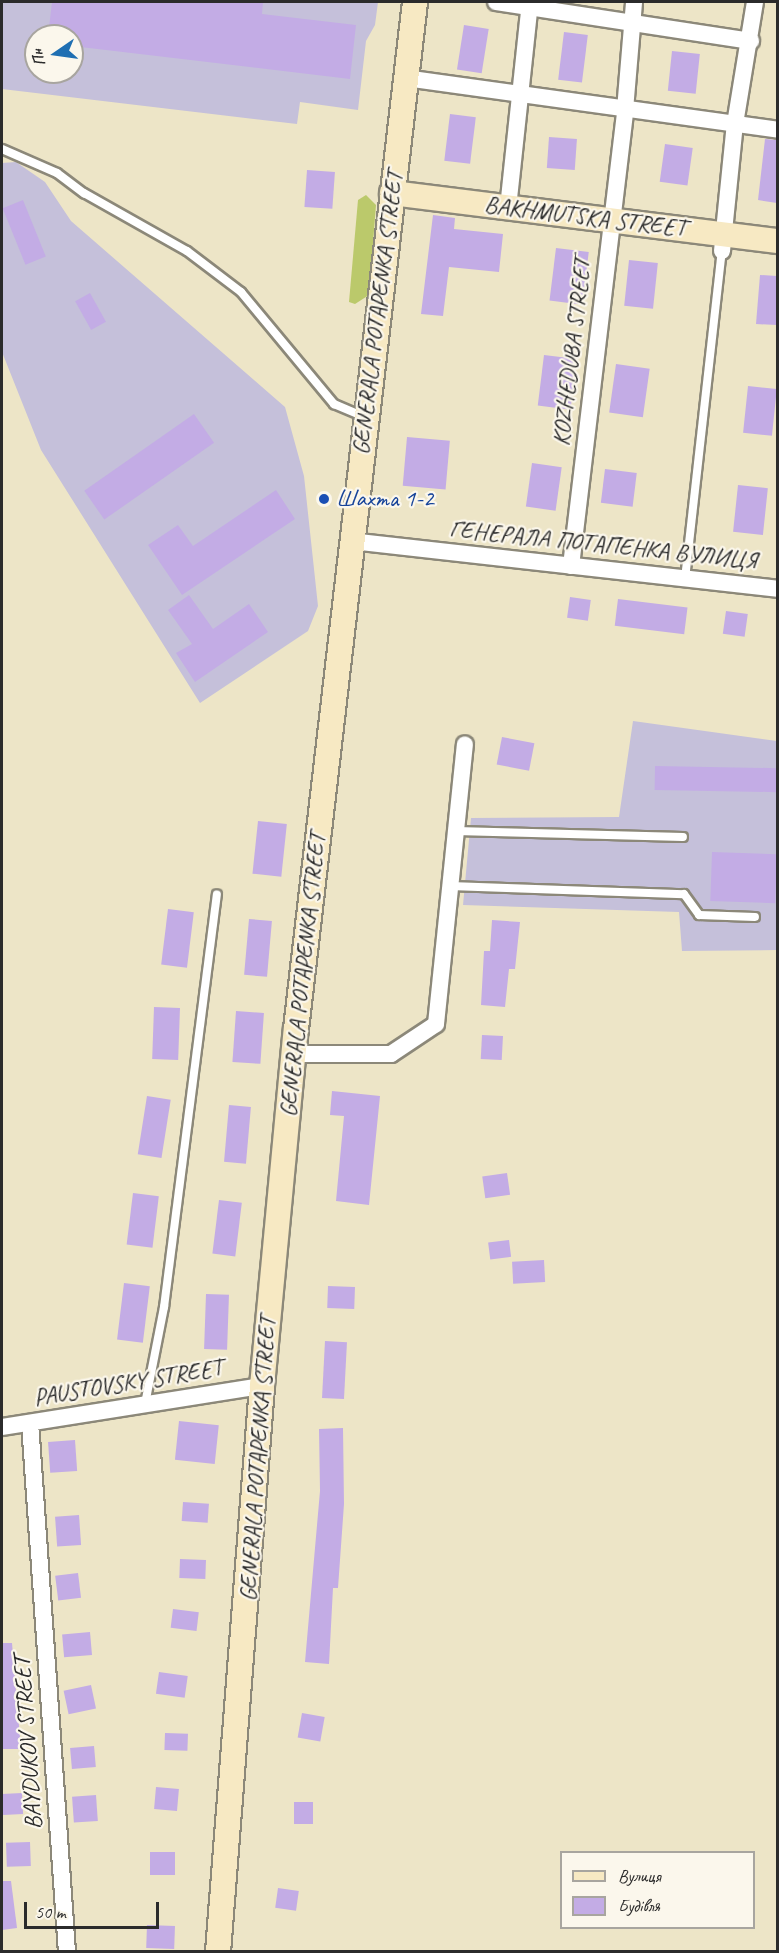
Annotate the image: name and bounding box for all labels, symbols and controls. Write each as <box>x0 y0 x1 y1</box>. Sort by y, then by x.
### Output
north arrow <box>24 24 84 84</box>
text: Пн <box>27 47 50 68</box>
street label: GENERALA POTAPENKA STREET <box>346 169 410 457</box>
street label: BAKHMUTSKA STREET <box>483 190 687 244</box>
street label: KOZHEDUBA STREET <box>546 257 598 447</box>
place label: Шахта 1-2 <box>336 485 434 513</box>
marker: Шахта 1-2 <box>317 492 331 506</box>
street label: ГЕНЕРАЛА ПОТАПЕНКА ВУЛИЦЯ <box>449 515 757 575</box>
street label: GENERALA POTAPENKA STREET <box>274 831 332 1119</box>
street label: GENERALA POTAPENKA STREET <box>234 1315 282 1603</box>
street label: PAUSTOVSKY STREET <box>32 1354 224 1412</box>
street label: BAYDUKOV STREET <box>8 1656 48 1830</box>
legend <box>560 1851 755 1929</box>
text: Вулиця <box>618 1865 661 1887</box>
scale bar <box>27 1890 162 1928</box>
text: Будівля <box>618 1895 660 1917</box>
text: 50 m <box>35 1901 66 1923</box>

